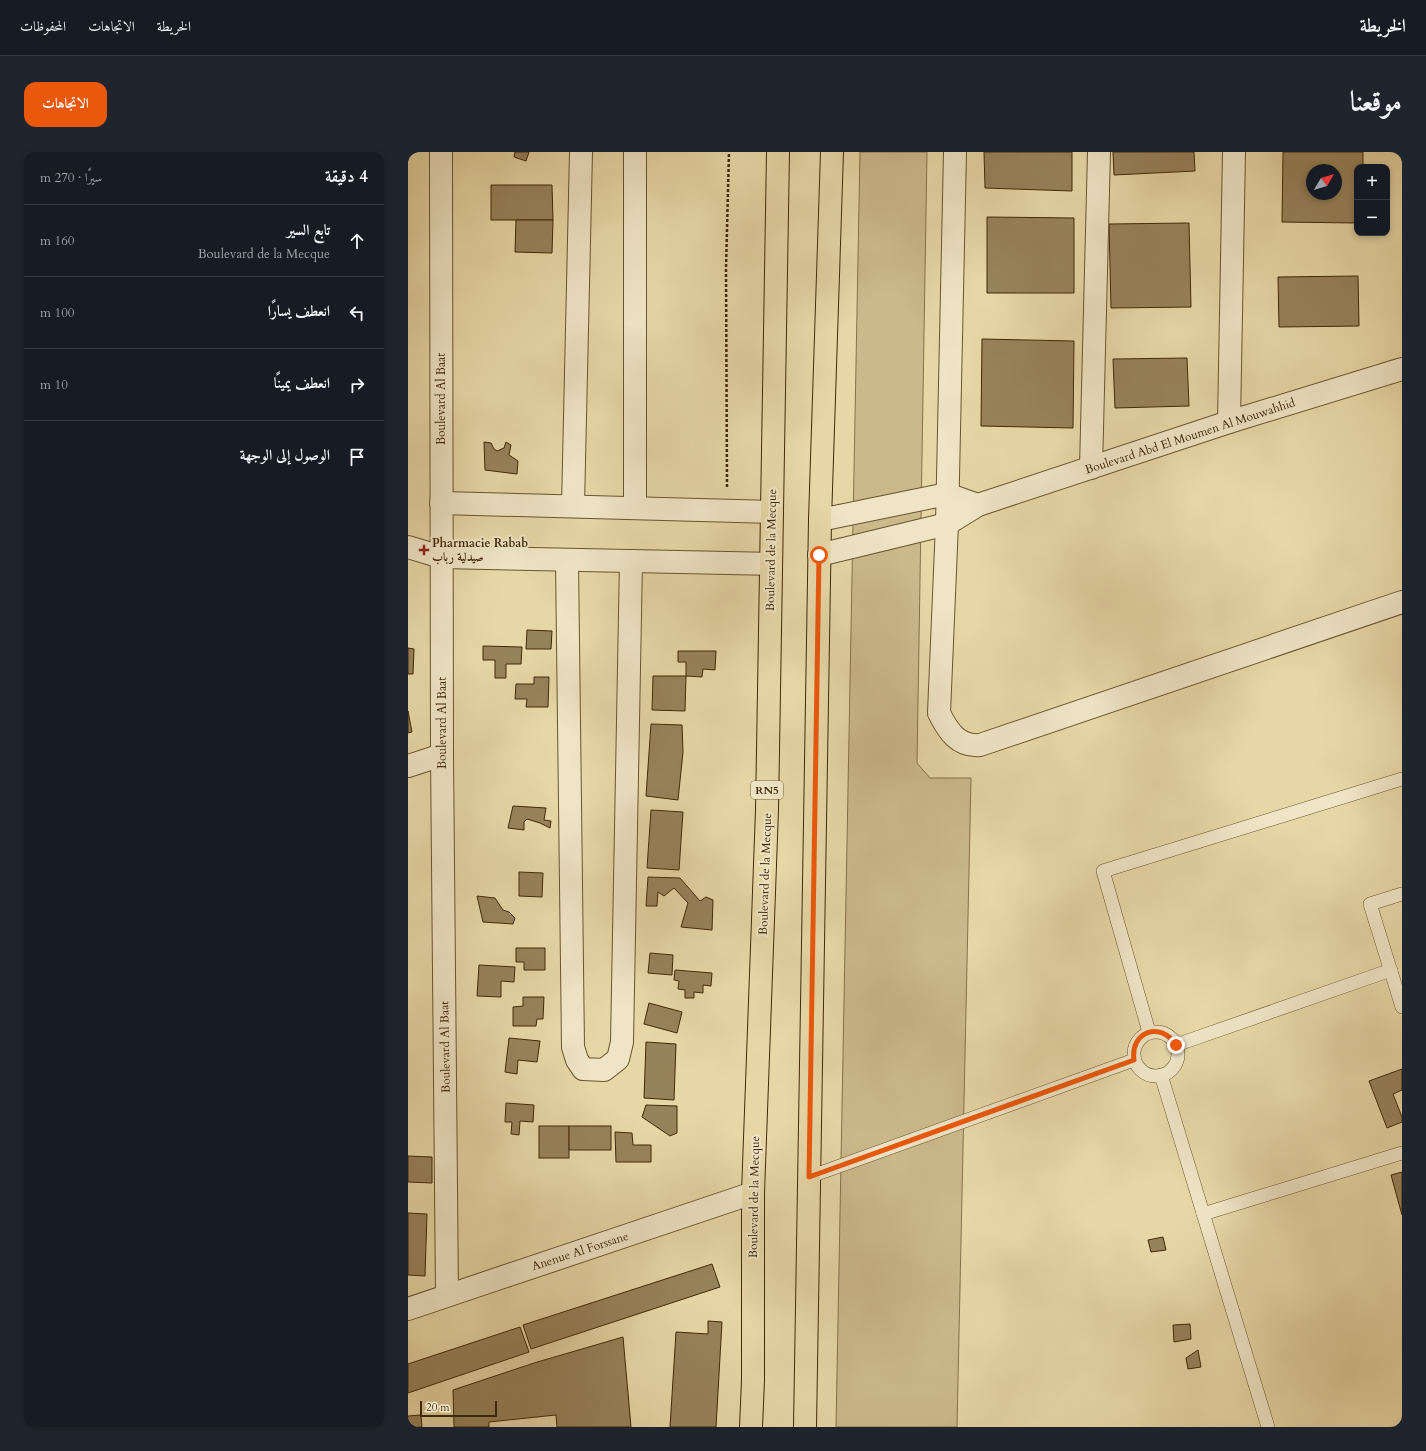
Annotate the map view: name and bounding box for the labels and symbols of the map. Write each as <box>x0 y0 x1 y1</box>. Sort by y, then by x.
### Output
north arrow <box>1306 164 1342 200</box>
street label: Boulevard Al Baat <box>433 353 449 445</box>
street label: Boulevard Abd El Moumen Al Mouwahhid <box>1083 394 1298 478</box>
street label: Boulevard de la Mecque <box>762 489 780 611</box>
place label: Pharmacie Rabab صيدلية رباب <box>432 535 528 565</box>
marker: Pharmacie Rabab صيدلية رباب <box>419 545 429 555</box>
route start <box>810 546 828 564</box>
street label: Boulevard Al Baat <box>434 677 450 769</box>
road number: RN5 <box>751 781 783 799</box>
street label: Boulevard de la Mecque <box>755 813 775 935</box>
street label: Boulevard Al Baat <box>436 1001 454 1093</box>
route end <box>1167 1036 1185 1054</box>
street label: Boulevard de la Mecque <box>745 1136 763 1258</box>
street label: Anenue Al Forssane <box>530 1228 630 1274</box>
scale bar <box>420 1399 497 1418</box>

